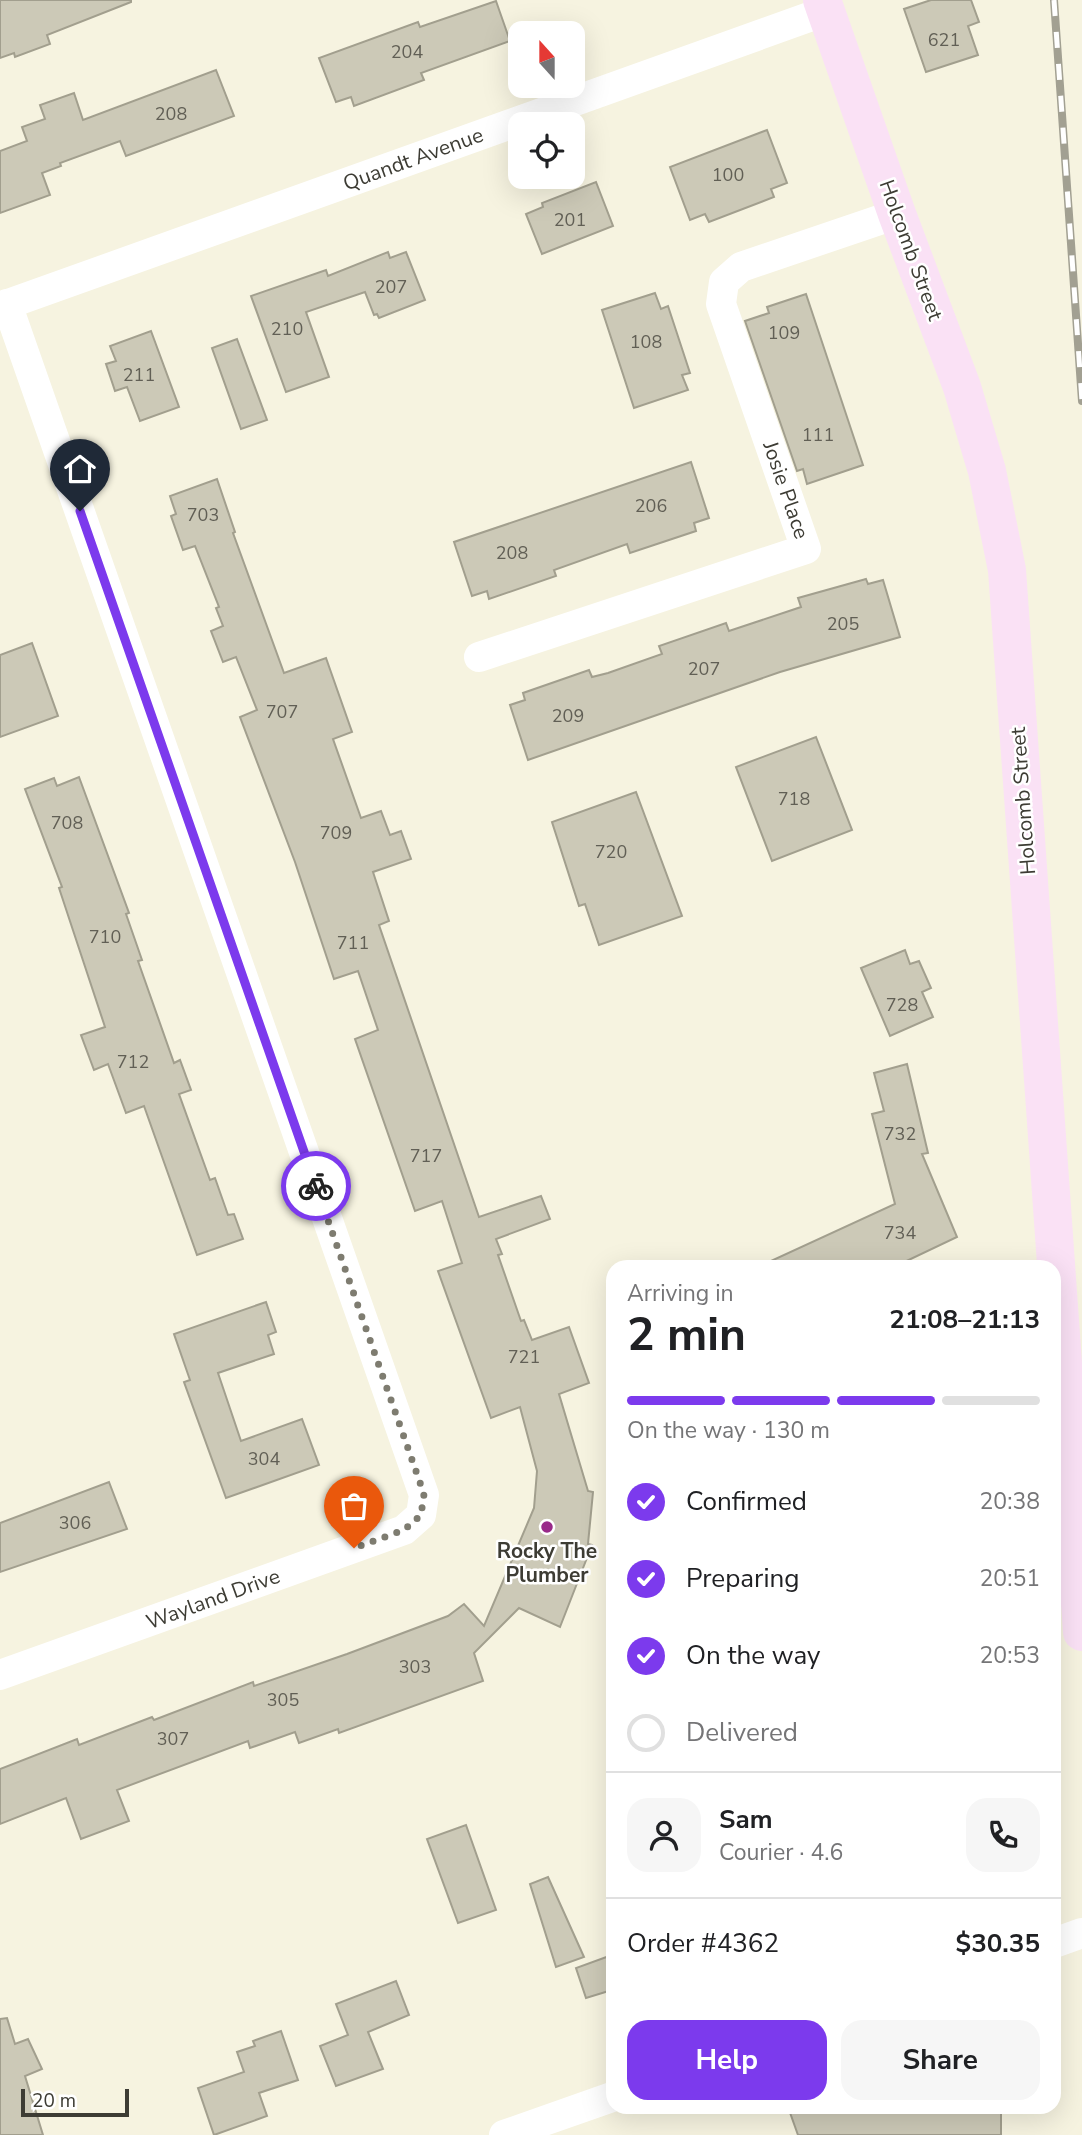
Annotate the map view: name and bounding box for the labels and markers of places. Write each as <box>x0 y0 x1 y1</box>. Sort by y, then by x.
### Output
pin <box>50 439 110 511</box>
pin <box>324 1476 384 1548</box>
marker: Rocky The Plumber <box>539 1519 555 1535</box>
place label: Rocky The Plumber <box>497 1537 597 1589</box>

